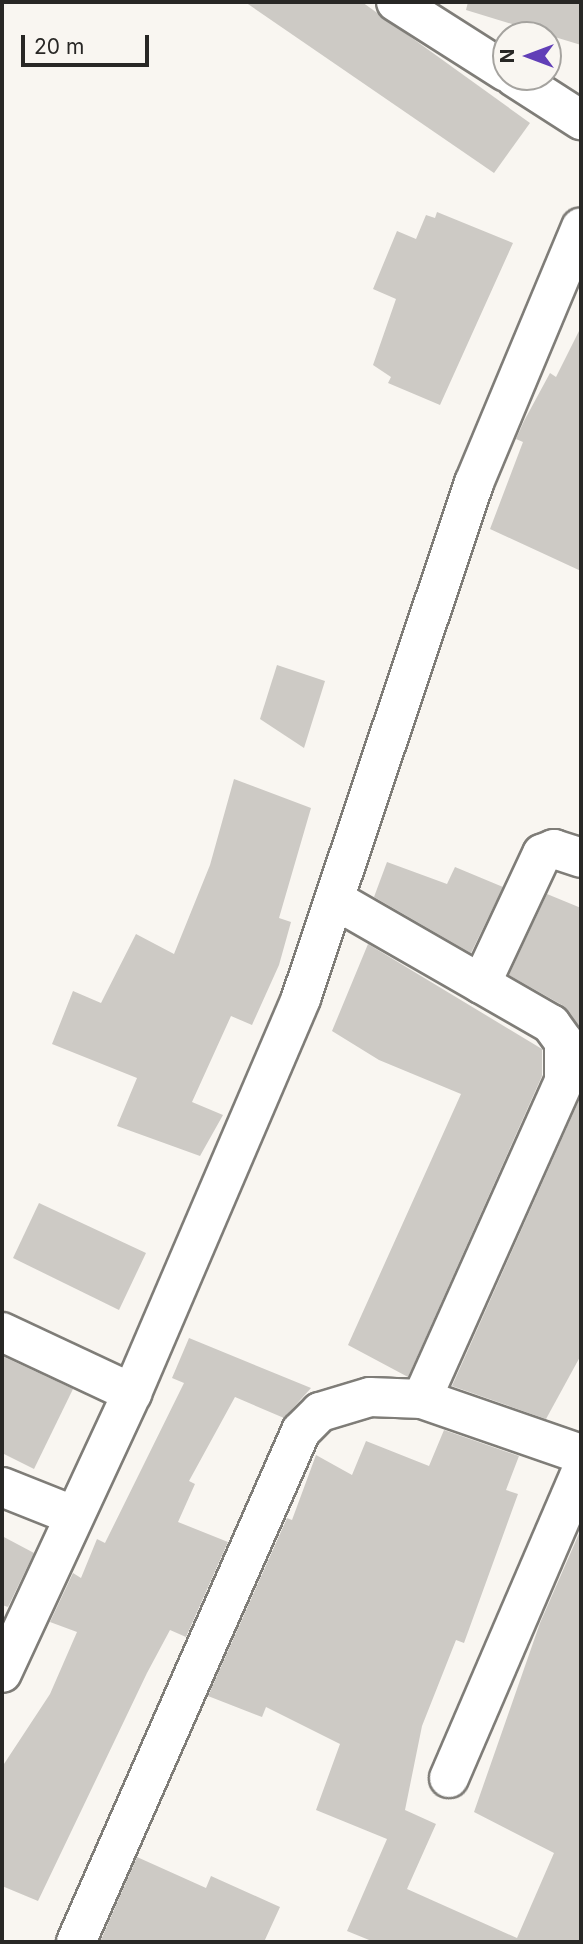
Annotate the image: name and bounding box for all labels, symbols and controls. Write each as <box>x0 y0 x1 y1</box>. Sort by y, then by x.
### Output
scale bar <box>24 21 152 65</box>
north arrow <box>492 21 562 91</box>
text: 20 m <box>34 34 84 59</box>
text: N <box>496 49 519 63</box>

